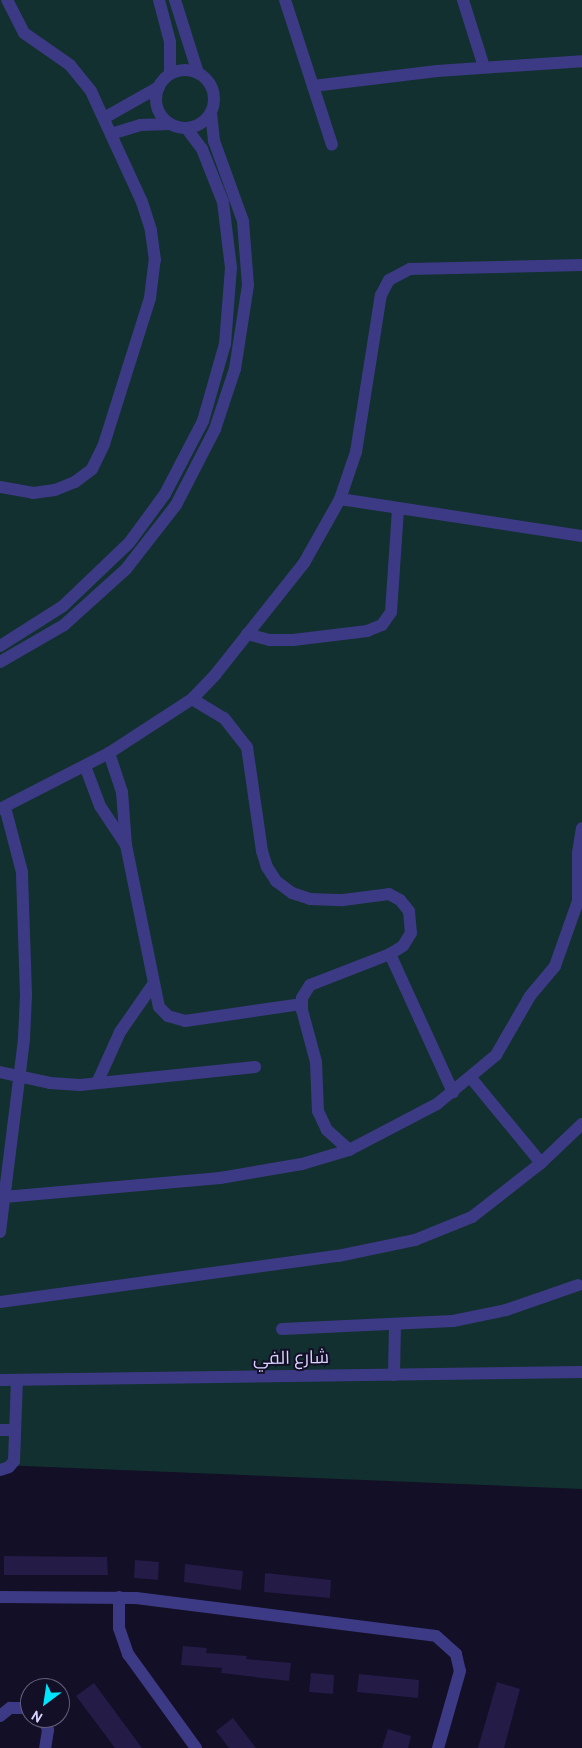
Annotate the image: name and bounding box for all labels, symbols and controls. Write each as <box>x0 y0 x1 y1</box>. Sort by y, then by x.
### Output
street label: شارع الفي <box>253 1349 329 1371</box>
north arrow <box>20 1678 70 1728</box>
text: N <box>29 1706 46 1725</box>

